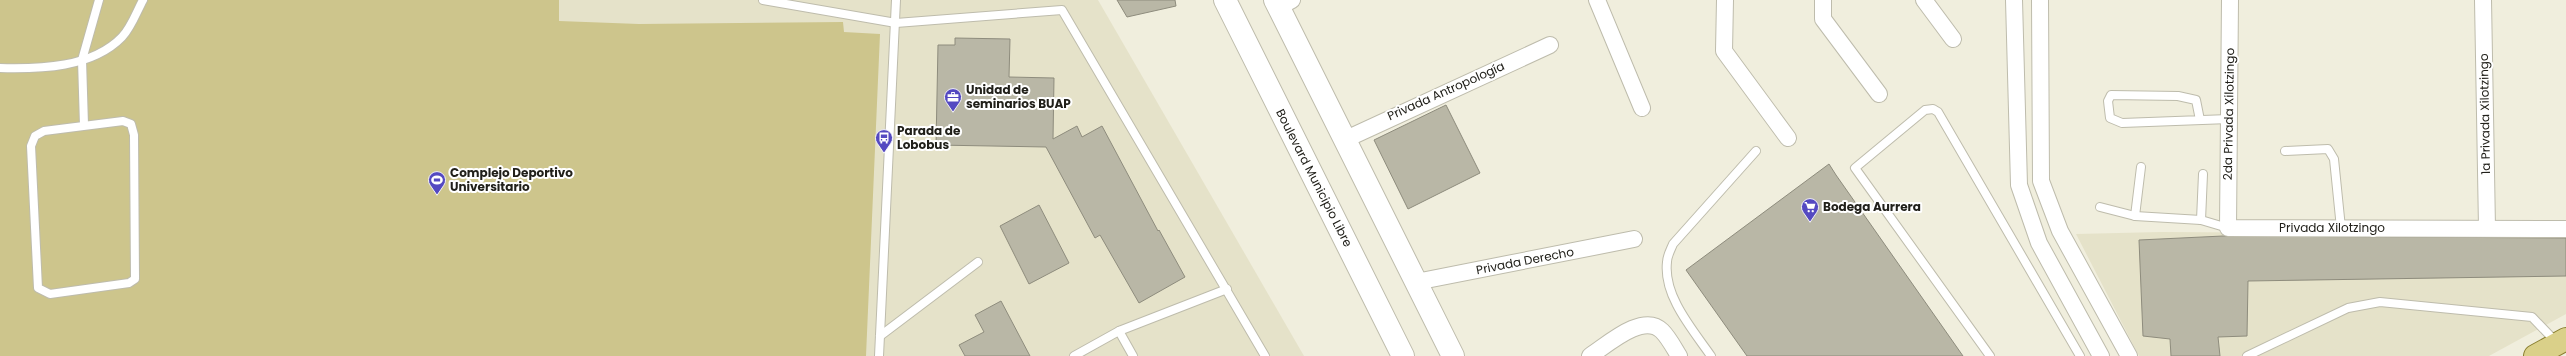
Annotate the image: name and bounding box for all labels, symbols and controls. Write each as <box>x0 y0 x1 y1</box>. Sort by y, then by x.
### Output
street label: 2da Privada Xilotzingo <box>2219 47 2238 180</box>
street label: 1a Privada Xilotzingo <box>2475 53 2494 175</box>
street label: Privada Antropología <box>1385 57 1507 124</box>
place label: Unidad de seminarios BUAP <box>966 81 1071 112</box>
office icon: Unidad de seminarios BUAP <box>943 87 963 112</box>
street label: Boulevard Municipio Libre <box>1272 106 1357 250</box>
place label: Parada de Lobobus <box>897 122 961 153</box>
bus stop icon: Parada de Lobobus <box>874 128 894 153</box>
place label: Complejo Deportivo Universitario <box>450 164 573 195</box>
sports icon: Complejo Deportivo Universitario <box>427 170 447 195</box>
supermarket icon: Bodega Aurrera <box>1800 197 1820 222</box>
place label: Bodega Aurrera <box>1823 198 1921 215</box>
street label: Privada Xilotzingo <box>2279 219 2385 236</box>
street label: Privada Derecho <box>1475 243 1575 278</box>

